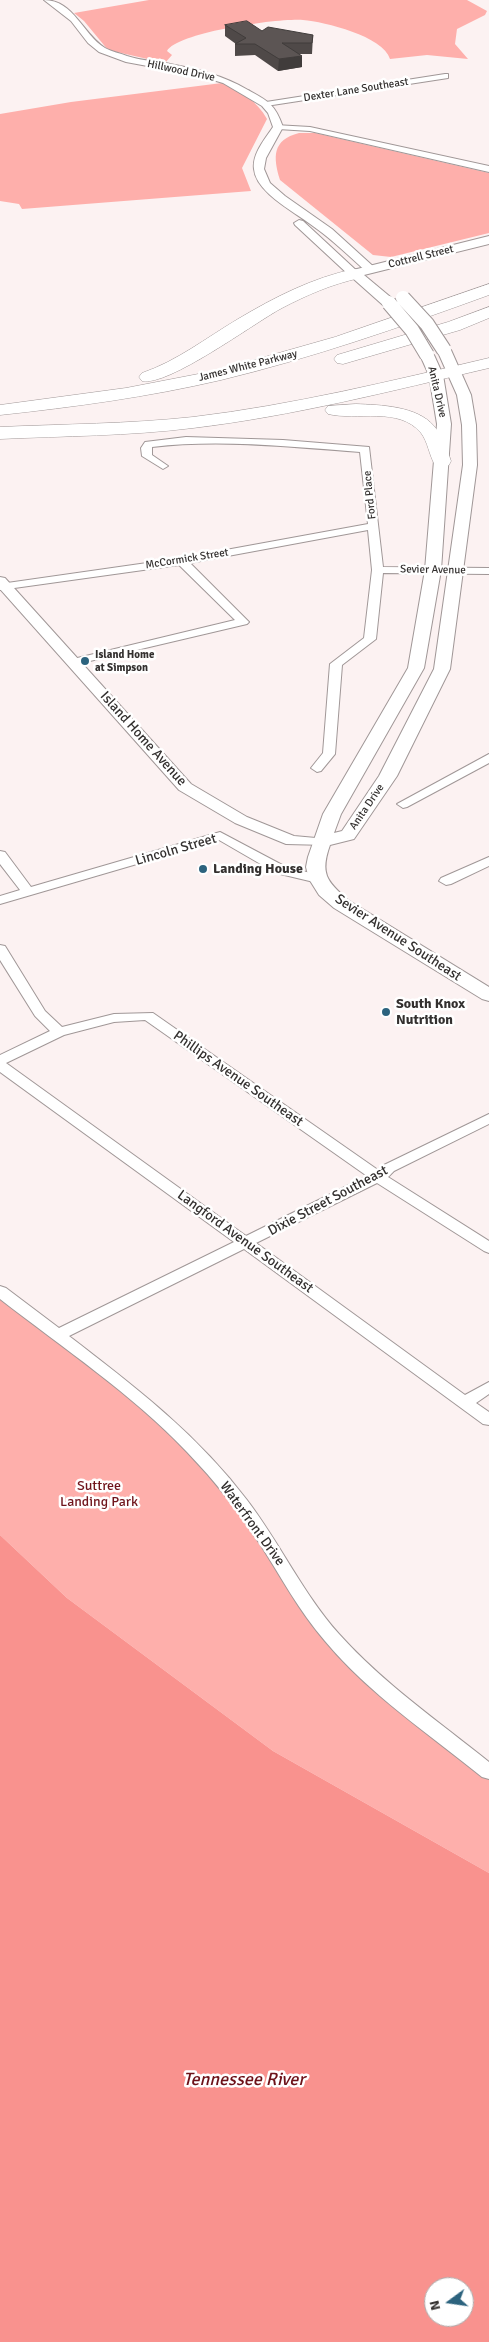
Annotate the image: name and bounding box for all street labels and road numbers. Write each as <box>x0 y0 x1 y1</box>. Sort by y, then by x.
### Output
street label: Hillwood Drive <box>146 57 216 85</box>
street label: Dexter Lane Southeast <box>303 75 409 105</box>
street label: Cottrell Street <box>387 243 455 271</box>
street label: James White Parkway <box>197 347 299 385</box>
street label: Anita Drive <box>425 365 449 419</box>
street label: Ford Place <box>361 470 379 520</box>
street label: McCormick Street <box>145 546 229 572</box>
street label: Sevier Avenue <box>400 563 466 577</box>
street label: Island Home Avenue <box>96 688 190 790</box>
street label: Anita Drive <box>347 782 387 832</box>
street label: Lincoln Street <box>134 830 218 870</box>
street label: Sevier Avenue Southeast <box>332 891 464 985</box>
street label: Phillips Avenue Southeast <box>170 1028 306 1130</box>
street label: Dixie Street Southeast <box>265 1162 391 1240</box>
street label: Langford Avenue Southeast <box>174 1187 316 1297</box>
street label: Waterfront Drive <box>216 1479 288 1569</box>

